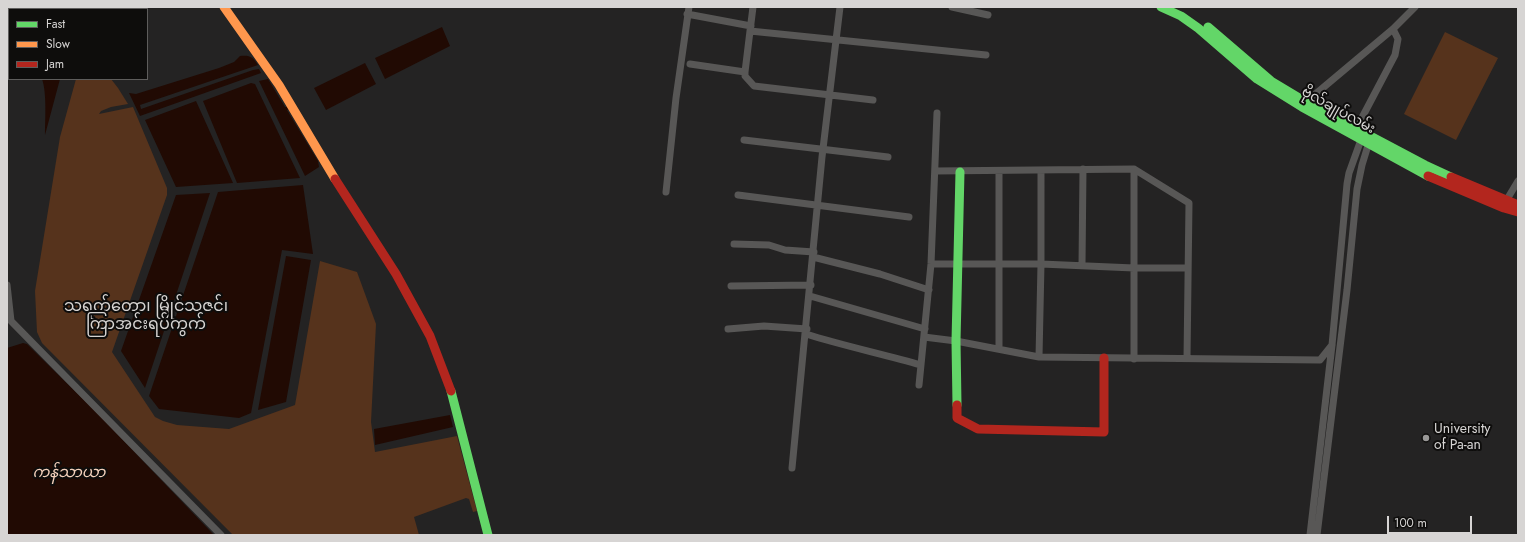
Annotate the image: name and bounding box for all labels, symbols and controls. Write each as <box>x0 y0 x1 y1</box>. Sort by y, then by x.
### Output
legend <box>8 8 148 80</box>
text: Fast <box>46 15 65 33</box>
text: Slow <box>46 35 70 53</box>
text: Jam <box>46 55 64 73</box>
street label: ဗိုလ်ချုပ်လမ်း <box>1298 84 1378 138</box>
district label: သရက်တော၊ မြိုင်သဇင်၊ ကြာအင်းရပ်ကွက် <box>64 297 228 335</box>
place label: University of Pa-an <box>1434 422 1491 454</box>
marker: University of Pa-an <box>1421 433 1431 443</box>
water label: ကန်သာယာ <box>33 464 105 482</box>
scale bar <box>1389 508 1474 534</box>
text: 100 m <box>1394 514 1427 532</box>

